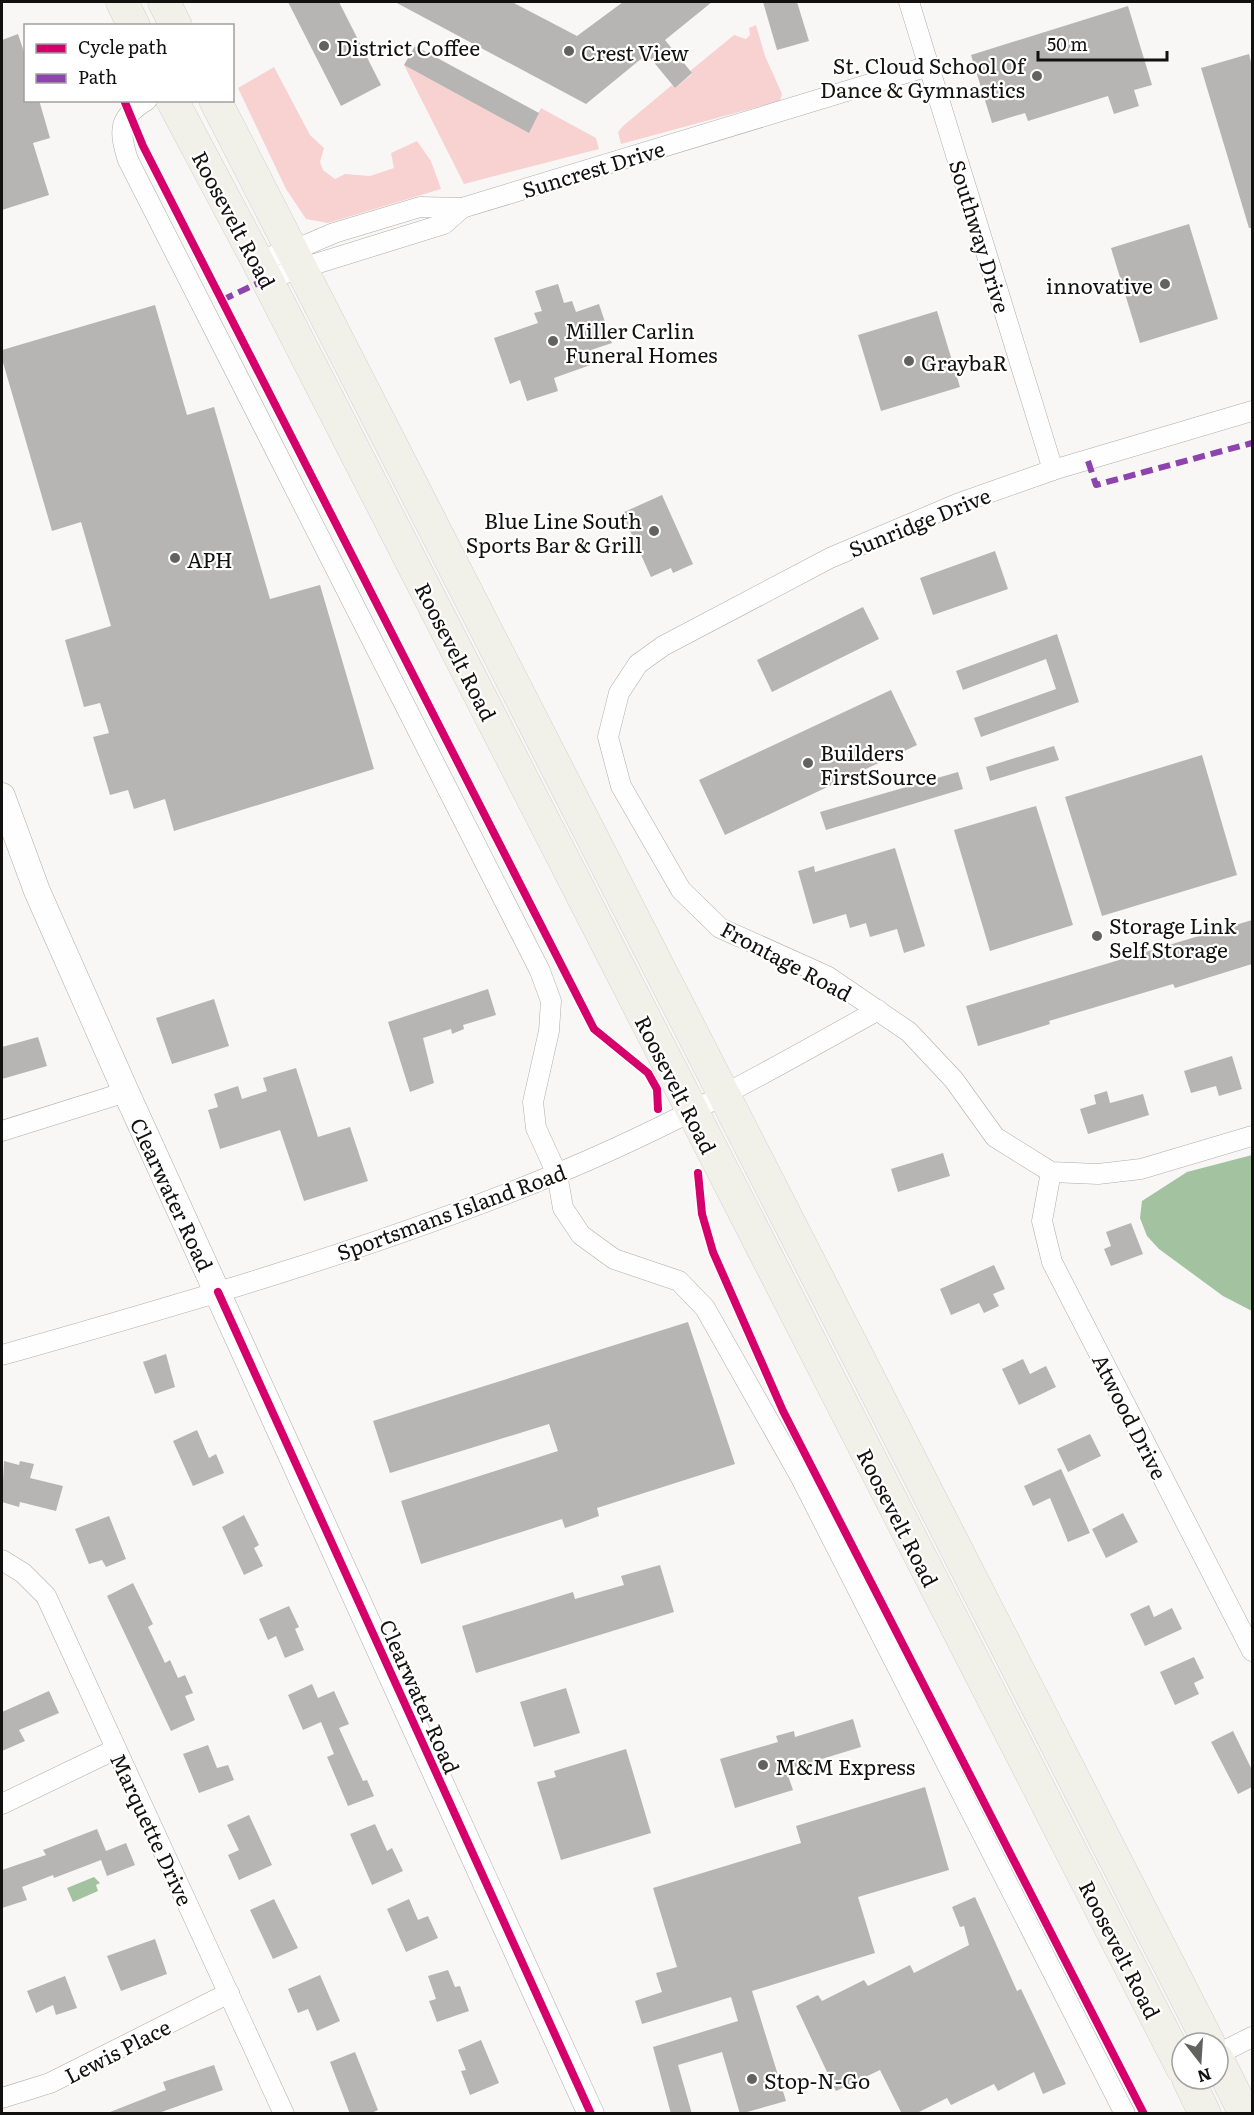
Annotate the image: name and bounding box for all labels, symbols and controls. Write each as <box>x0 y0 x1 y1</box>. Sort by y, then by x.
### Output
legend <box>24 24 234 102</box>
scale bar <box>1038 24 1167 62</box>
text: 50 m <box>1047 30 1088 57</box>
place label: District Coffee <box>336 31 480 62</box>
text: Cycle path <box>78 33 167 60</box>
place label: Crest View <box>581 36 689 67</box>
marker: District Coffee <box>317 39 331 53</box>
marker: Crest View <box>562 44 576 58</box>
place label: St. Cloud School Of Dance & Gymnastics <box>820 49 1027 104</box>
text: Path <box>78 63 117 90</box>
marker: St. Cloud School Of Dance & Gymnastics <box>1030 69 1044 83</box>
street label: Suncrest Drive <box>518 132 668 204</box>
street label: Roosevelt Road <box>186 145 284 293</box>
street label: Southway Drive <box>943 156 1019 316</box>
place label: innovative <box>1046 269 1153 300</box>
marker: innovative <box>1158 277 1172 291</box>
place label: Miller Carlin Funeral Homes <box>565 314 718 369</box>
marker: Miller Carlin Funeral Homes <box>546 334 560 348</box>
place label: GraybaR <box>921 346 1008 377</box>
marker: GraybaR <box>902 354 916 368</box>
street label: Sunridge Drive <box>843 478 995 564</box>
place label: Blue Line South Sports Bar & Grill <box>466 504 642 559</box>
marker: Blue Line South Sports Bar & Grill <box>647 524 661 538</box>
place label: APH <box>187 543 233 574</box>
marker: APH <box>168 551 182 565</box>
street label: Roosevelt Road <box>409 576 505 726</box>
place label: Builders FirstSource <box>820 736 937 791</box>
marker: Builders FirstSource <box>801 756 815 770</box>
place label: Storage Link Self Storage <box>1109 909 1237 964</box>
street label: Frontage Road <box>716 912 858 1008</box>
marker: Storage Link Self Storage <box>1090 929 1104 943</box>
street label: Roosevelt Road <box>629 1009 725 1159</box>
street label: Clearwater Road <box>124 1112 222 1276</box>
street label: Sportsmans Island Road <box>332 1155 570 1267</box>
street label: Atwood Drive <box>1086 1348 1176 1484</box>
street label: Roosevelt Road <box>851 1442 947 1592</box>
street label: Clearwater Road <box>373 1614 469 1778</box>
street label: Marquette Drive <box>104 1748 202 1910</box>
place label: M&M Express <box>775 1750 915 1781</box>
marker: M&M Express <box>756 1758 770 1772</box>
street label: Roosevelt Road <box>1073 1874 1169 2024</box>
street label: Lewis Place <box>59 2010 175 2090</box>
north arrow <box>1170 2031 1230 2091</box>
text: N <box>1195 2063 1215 2090</box>
place label: Stop-N-Go <box>764 2064 870 2095</box>
marker: Stop-N-Go <box>745 2072 759 2086</box>

